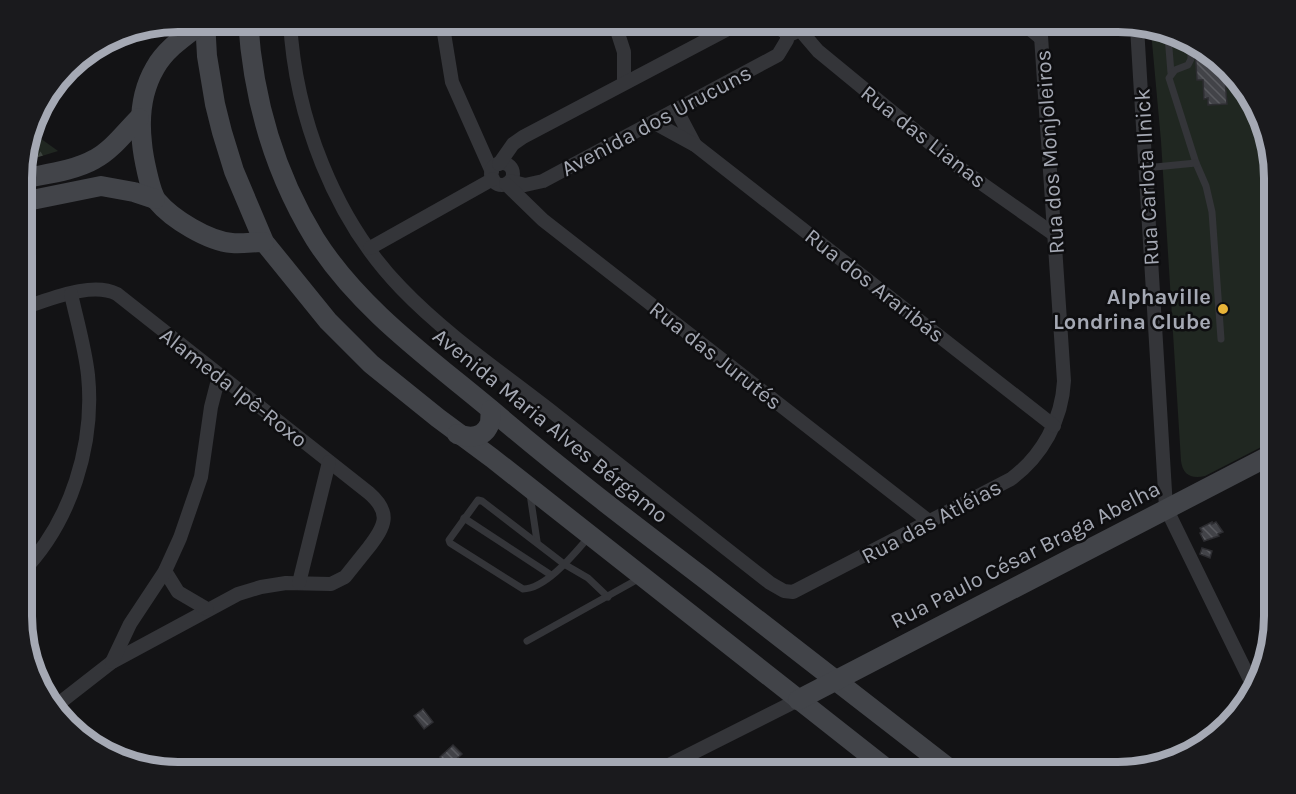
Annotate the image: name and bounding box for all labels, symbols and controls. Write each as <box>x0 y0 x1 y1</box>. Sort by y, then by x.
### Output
street label: Rua dos Monjoleiros <box>1030 49 1070 255</box>
street label: Avenida dos Urucuns <box>557 60 756 182</box>
street label: Rua das Lianas <box>856 80 991 194</box>
street label: Rua Carlota Ilnick <box>1129 88 1165 266</box>
street label: Rua dos Araribás <box>799 223 949 348</box>
place label: Alphaville Londrina Clube <box>1053 284 1211 335</box>
street label: Rua das Jurutés <box>644 296 787 415</box>
marker: Alphaville Londrina Clube <box>1216 302 1230 316</box>
street label: Alameda Ipê-Roxo <box>154 322 312 453</box>
street label: Avenida Maria Alves Bérgamo <box>428 323 673 529</box>
street label: Rua das Atléias <box>857 474 1006 570</box>
street label: Rua Paulo César Braga Abelha <box>886 475 1164 634</box>

